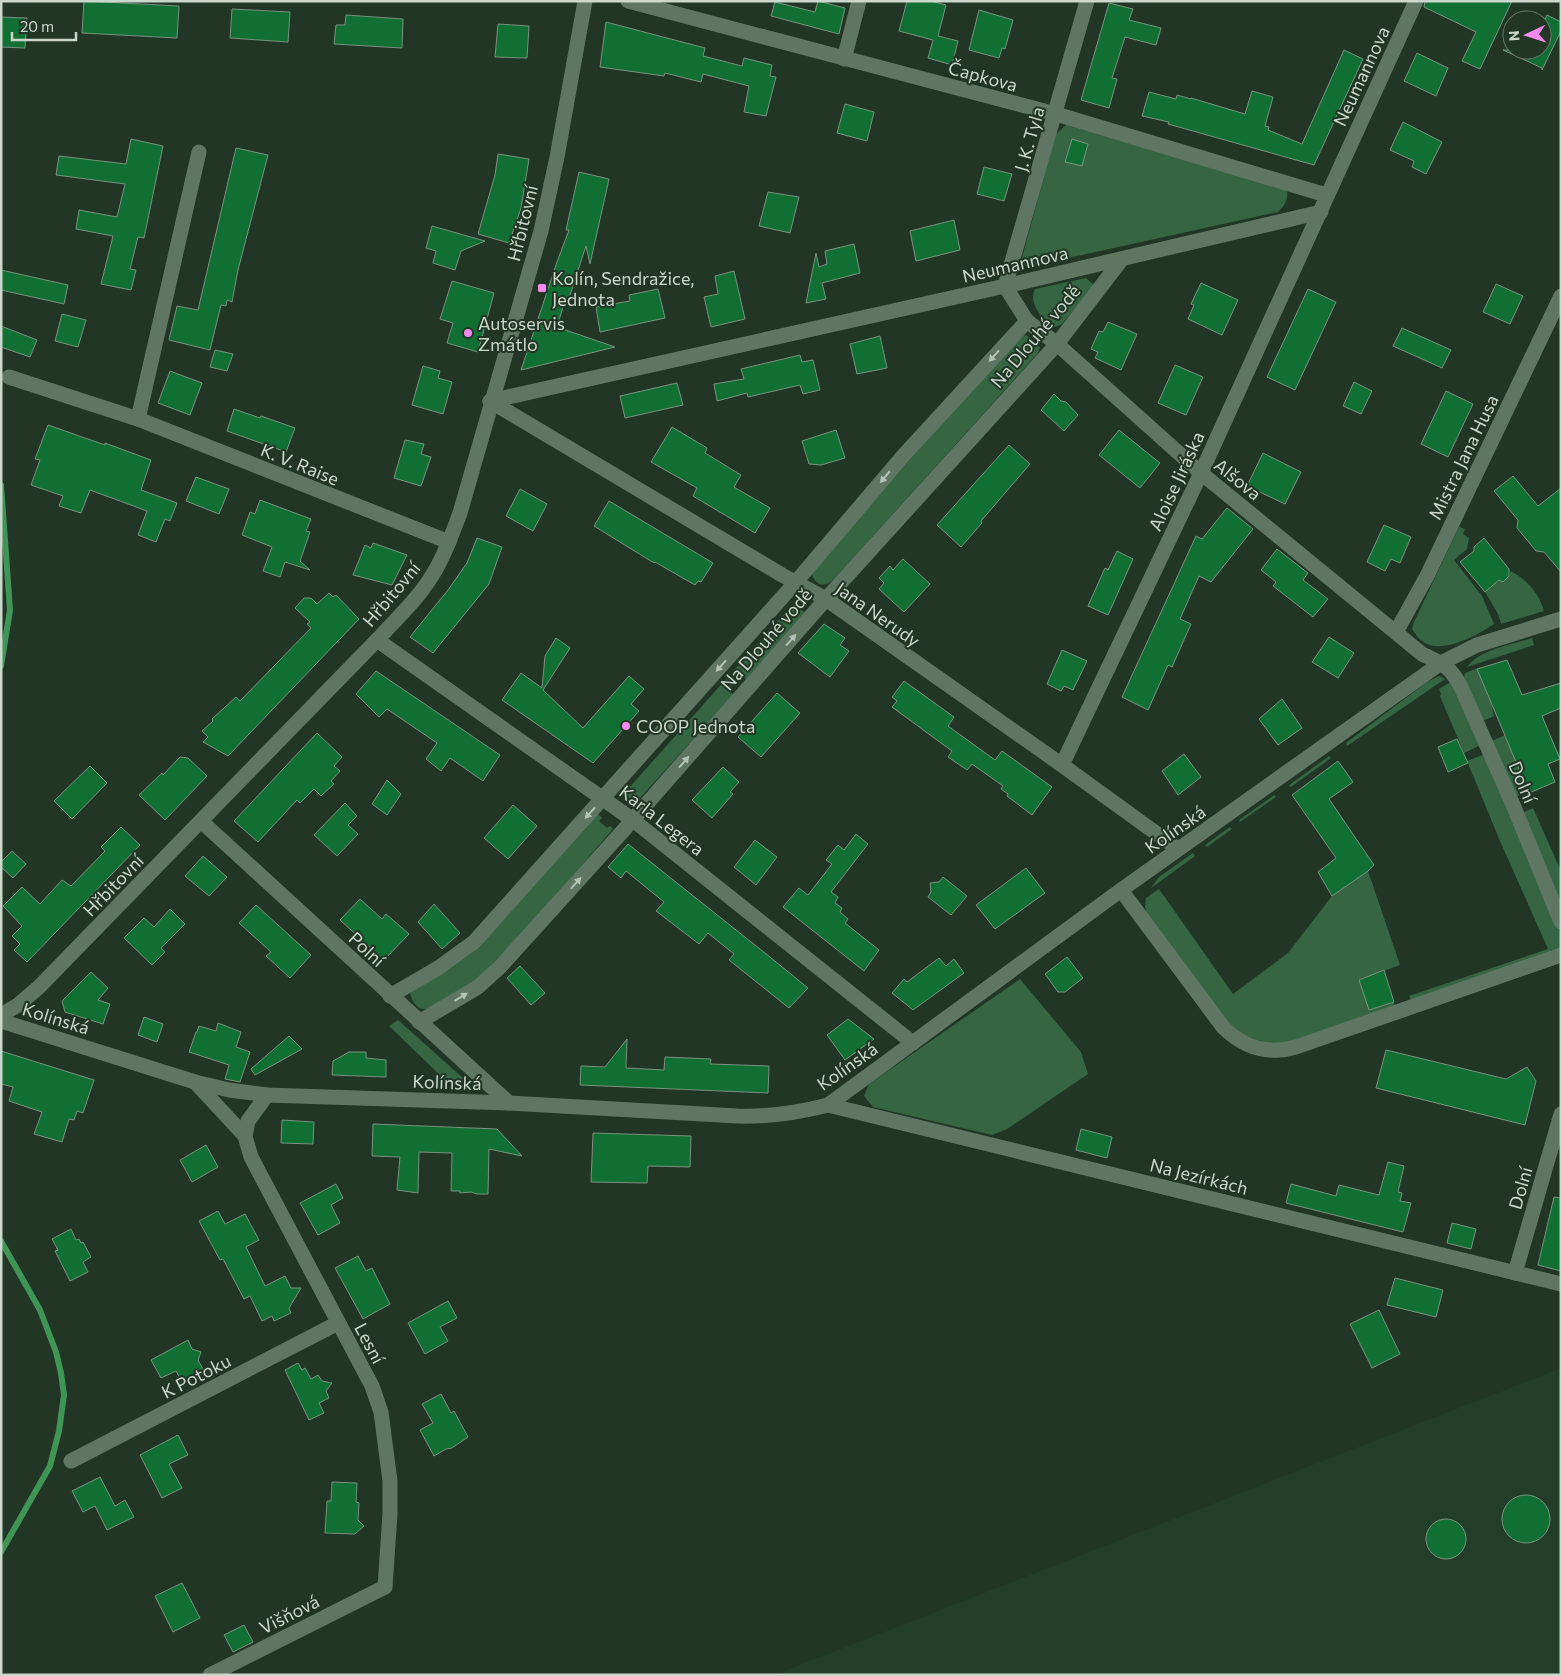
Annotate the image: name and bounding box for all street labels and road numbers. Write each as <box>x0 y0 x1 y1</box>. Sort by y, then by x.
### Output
street label: Neumannova <box>1328 23 1394 129</box>
street label: Čapkova <box>946 56 1020 96</box>
street label: J. K. Tyla <box>1009 104 1049 174</box>
street label: Hřbitovní <box>502 181 542 263</box>
street label: Neumannova <box>960 241 1070 287</box>
street label: Na Dlouhé vodě <box>985 280 1085 392</box>
street label: Mistra Jana Husa <box>1423 391 1503 523</box>
street label: Aloise Jiráska <box>1143 428 1209 534</box>
street label: K. V. Raise <box>258 438 342 490</box>
street label: Alšova <box>1210 453 1266 505</box>
street label: Hřbitovní <box>358 556 425 631</box>
street label: Jana Nerudy <box>832 577 924 651</box>
street label: Na Dlouhé vodě <box>716 584 816 694</box>
street label: Dolní <box>1504 758 1542 808</box>
street label: Karla Legera <box>615 780 709 860</box>
street label: Kolínská <box>1140 800 1210 858</box>
street label: Hřbitovní <box>78 848 149 921</box>
street label: Polní <box>344 927 391 972</box>
street label: Kolínská <box>20 997 92 1039</box>
street label: Kolínská <box>812 1037 882 1095</box>
street label: Kolínská <box>412 1070 482 1094</box>
street label: Na Jezírkách <box>1148 1153 1250 1199</box>
street label: Dolní <box>1503 1163 1537 1212</box>
street label: Lesní <box>350 1319 390 1368</box>
street label: K Potoku <box>158 1349 234 1403</box>
street label: Višňová <box>255 1590 323 1638</box>

